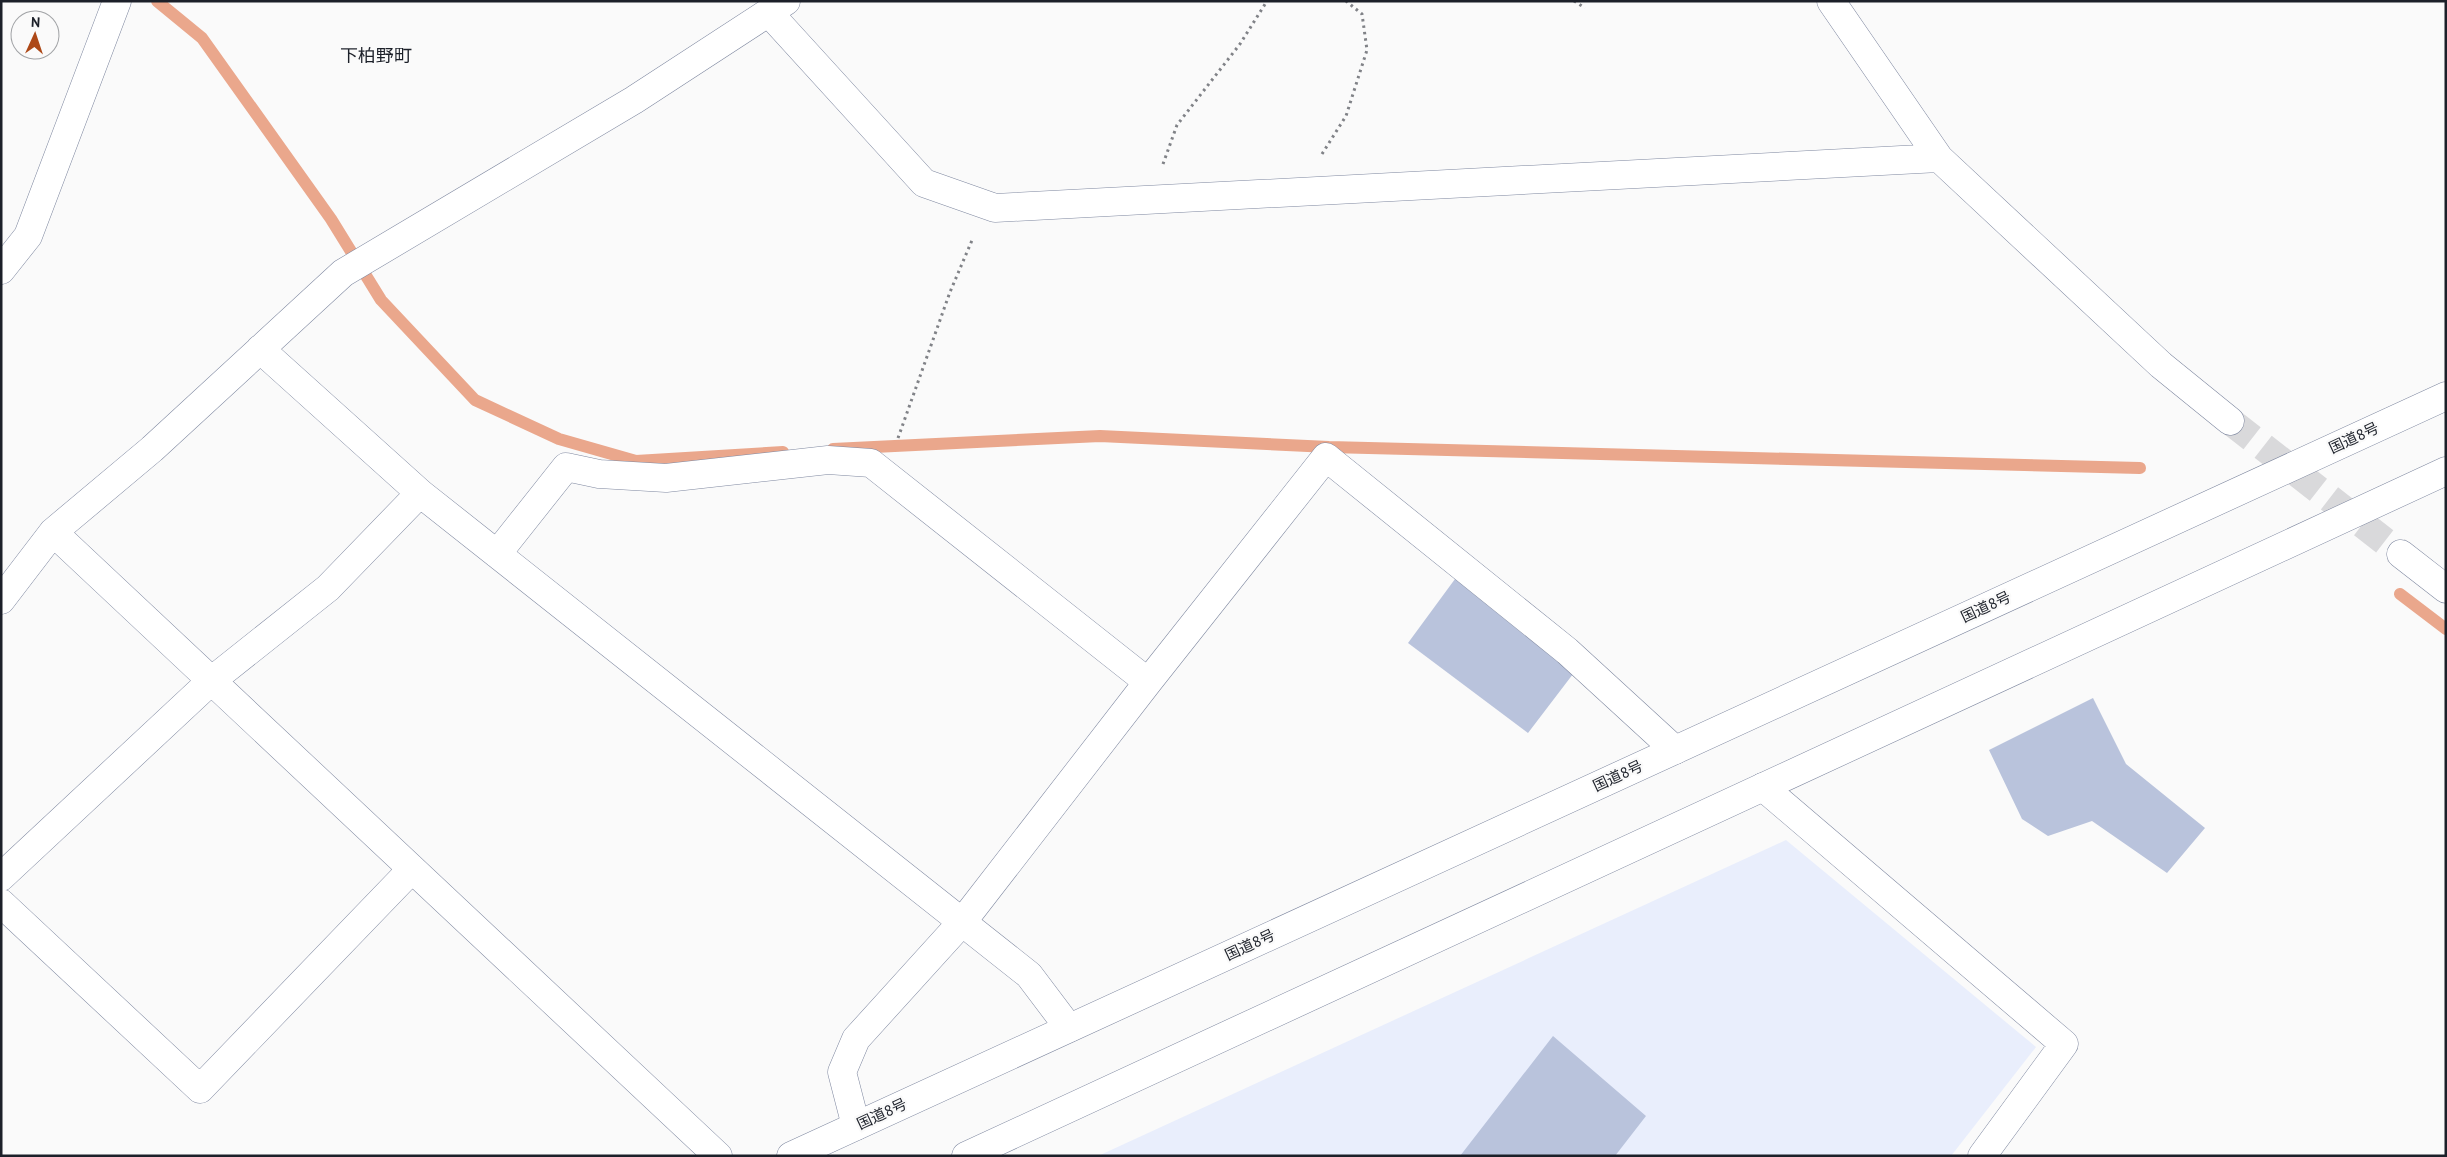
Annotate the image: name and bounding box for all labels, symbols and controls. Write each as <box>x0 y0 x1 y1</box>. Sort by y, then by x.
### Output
north arrow <box>10 10 60 60</box>
text: N <box>31 13 41 31</box>
district label: 下柏野町 <box>340 44 412 67</box>
street label: 国道8号 <box>2326 418 2382 457</box>
street label: 国道8号 <box>1958 587 2014 626</box>
street label: 国道8号 <box>1590 756 1646 795</box>
street label: 国道8号 <box>1222 925 1278 964</box>
street label: 国道8号 <box>854 1094 910 1133</box>

